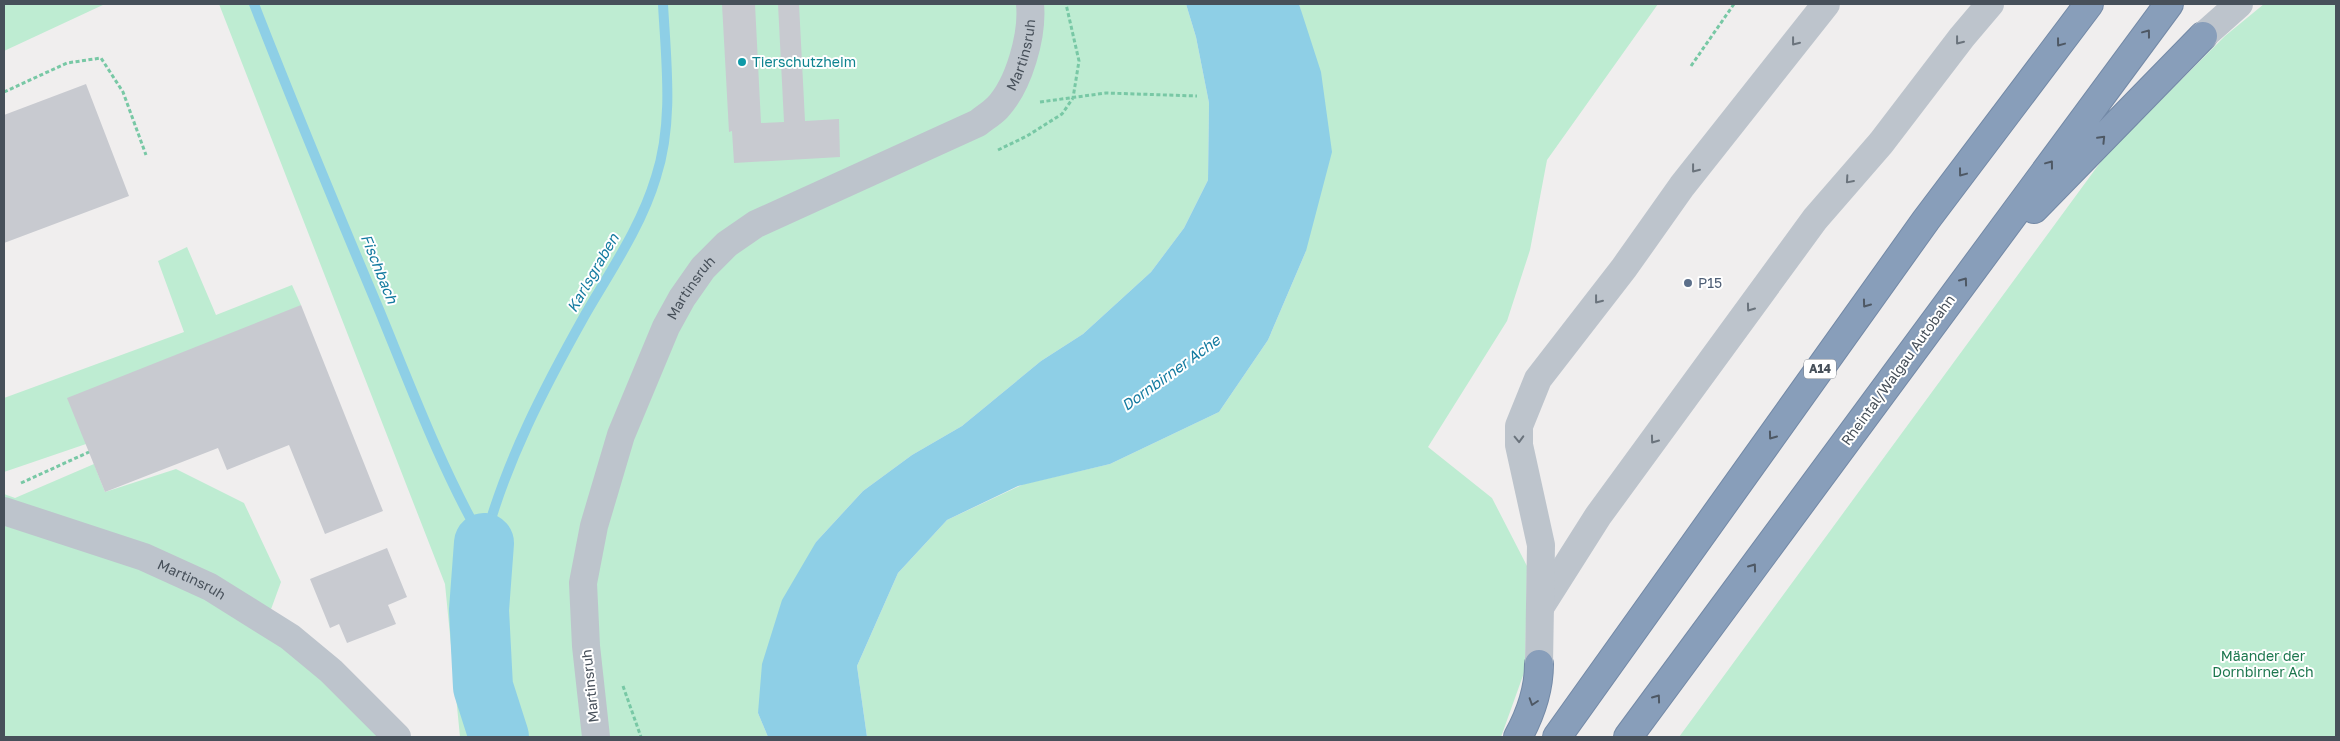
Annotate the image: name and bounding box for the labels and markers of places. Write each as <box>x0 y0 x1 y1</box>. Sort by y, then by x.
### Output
place label: Tierschutzheim <box>752 53 856 70</box>
marker: Tierschutzheim <box>736 56 748 68</box>
place label: P15 <box>1698 274 1722 291</box>
marker: P15 <box>1682 277 1694 289</box>

